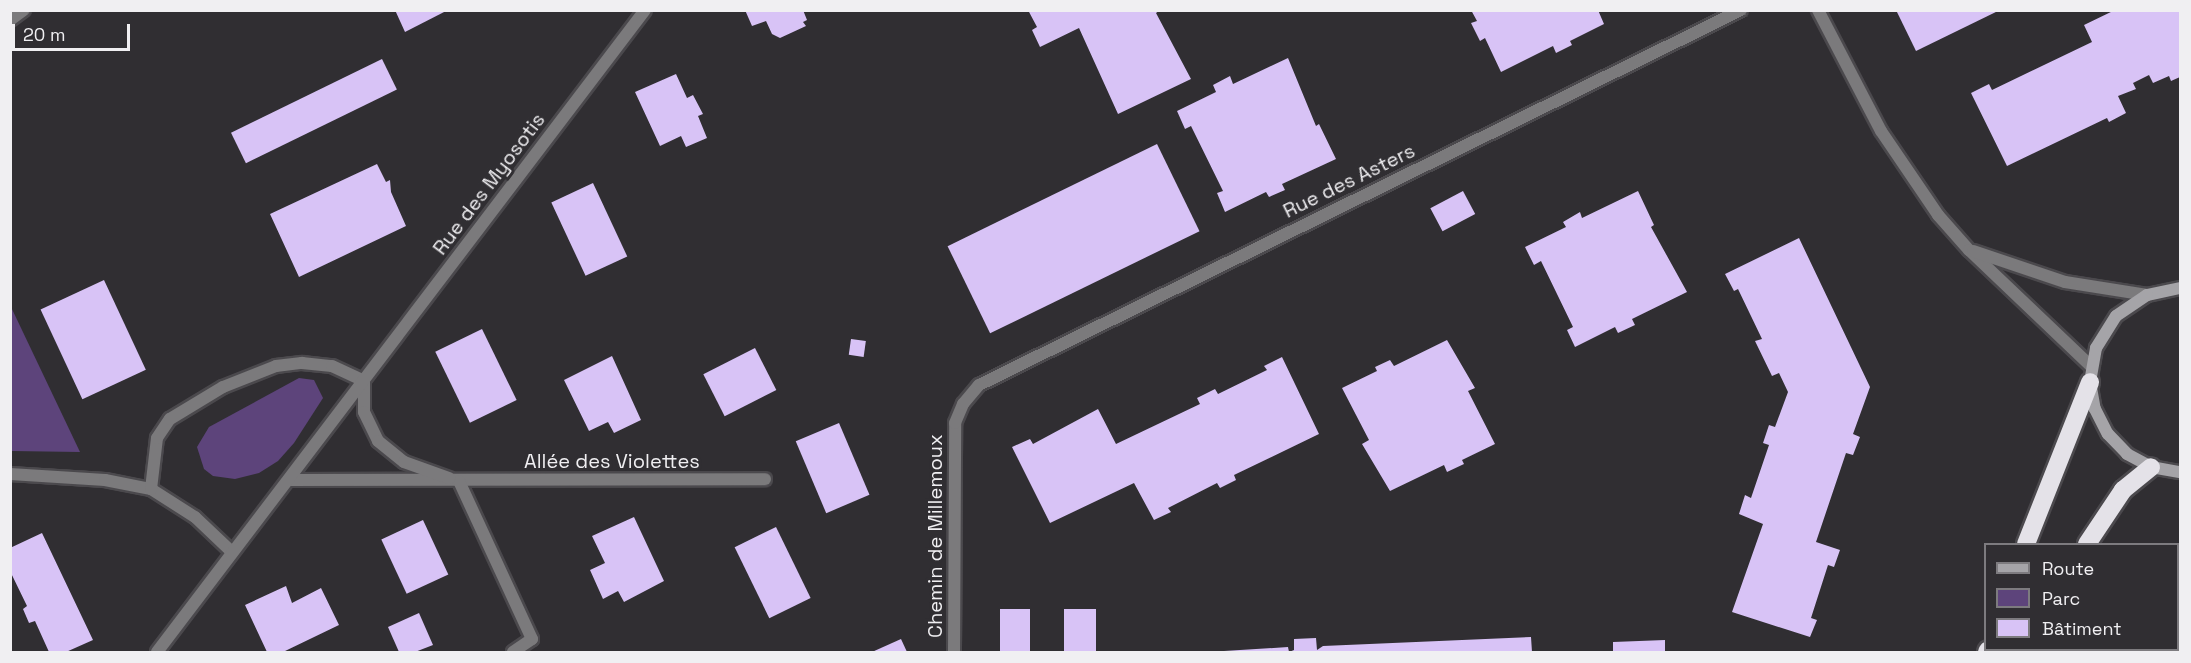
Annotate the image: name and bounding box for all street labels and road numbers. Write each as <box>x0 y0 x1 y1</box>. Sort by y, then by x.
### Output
street label: Rue des Myosotis <box>428 108 550 260</box>
street label: Rue des Asters <box>1279 139 1419 223</box>
street label: Chemin de Millemoux <box>923 434 947 638</box>
street label: Allée des Violettes <box>524 449 700 473</box>

